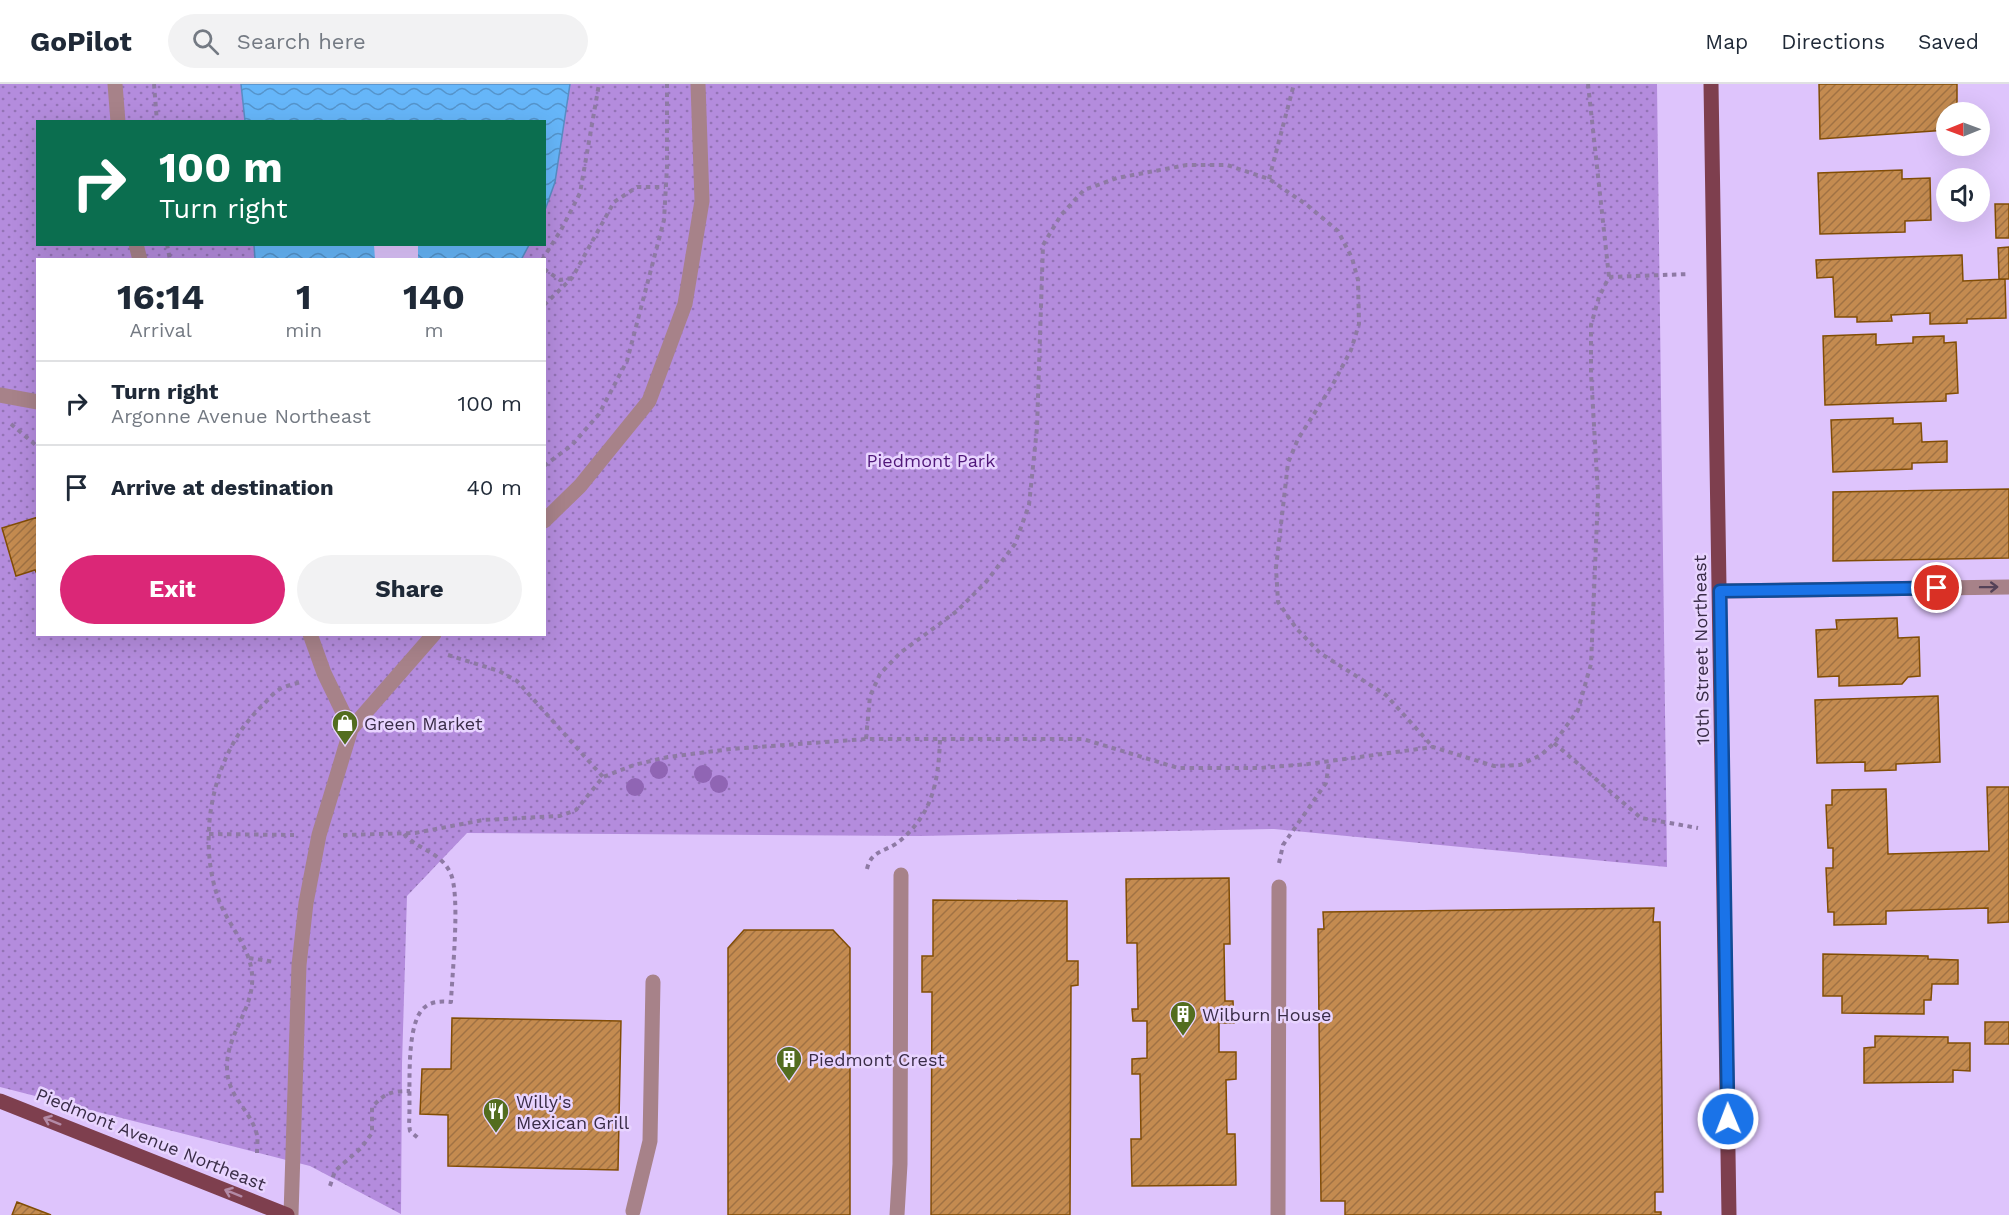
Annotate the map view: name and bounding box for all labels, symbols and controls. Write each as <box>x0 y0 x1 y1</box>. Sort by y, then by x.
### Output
search box <box>168 14 588 68</box>
text: GoPilot <box>30 25 132 58</box>
icon: search <box>189 25 222 58</box>
text: Search here <box>237 29 366 54</box>
text: Map <box>1705 29 1748 54</box>
text: Directions <box>1781 29 1885 54</box>
text: Saved <box>1918 29 1979 54</box>
north arrow <box>1936 102 1990 156</box>
map controls <box>1936 102 1990 222</box>
text: 100 m <box>159 143 283 192</box>
icon: right <box>60 144 138 222</box>
button: sound <box>1936 168 1990 222</box>
text: Turn right <box>159 193 288 225</box>
text: 16:14 <box>117 276 204 318</box>
text: 1 <box>296 276 311 318</box>
text: 140 <box>403 276 465 318</box>
text: Arrival <box>129 318 192 342</box>
text: min <box>285 318 322 342</box>
text: m <box>424 318 444 342</box>
text: Turn right <box>111 379 218 404</box>
icon: right <box>60 387 93 420</box>
text: 100 m <box>458 391 522 416</box>
text: Argonne Avenue Northeast <box>111 404 371 428</box>
park label: Piedmont Park <box>867 450 995 471</box>
icon: arrive <box>60 471 93 504</box>
text: Arrive at destination <box>111 475 334 500</box>
text: 40 m <box>466 475 522 500</box>
street label: 10th Street Northeast <box>1689 554 1713 745</box>
button: Exit <box>60 555 285 624</box>
button: Share <box>297 555 522 624</box>
pin <box>1911 562 1962 613</box>
icon: arrive <box>1920 571 1953 604</box>
one-way arrow <box>1978 581 1998 593</box>
shop icon: Green Market <box>330 708 360 746</box>
place label: Green Market <box>364 713 483 734</box>
building icon: Wilburn House <box>1168 999 1198 1037</box>
place label: Wilburn House <box>1202 1004 1331 1025</box>
building icon: Piedmont Crest <box>774 1044 804 1082</box>
place label: Piedmont Crest <box>808 1049 945 1070</box>
street label: Piedmont Avenue Northeast <box>33 1083 269 1195</box>
position arrow <box>1696 1087 1760 1151</box>
place label: Willy's Mexican Grill <box>516 1091 630 1133</box>
restaurant icon: Willy's Mexican Grill <box>481 1096 511 1134</box>
one-way arrow <box>43 1115 62 1126</box>
one-way arrow <box>224 1187 243 1198</box>

